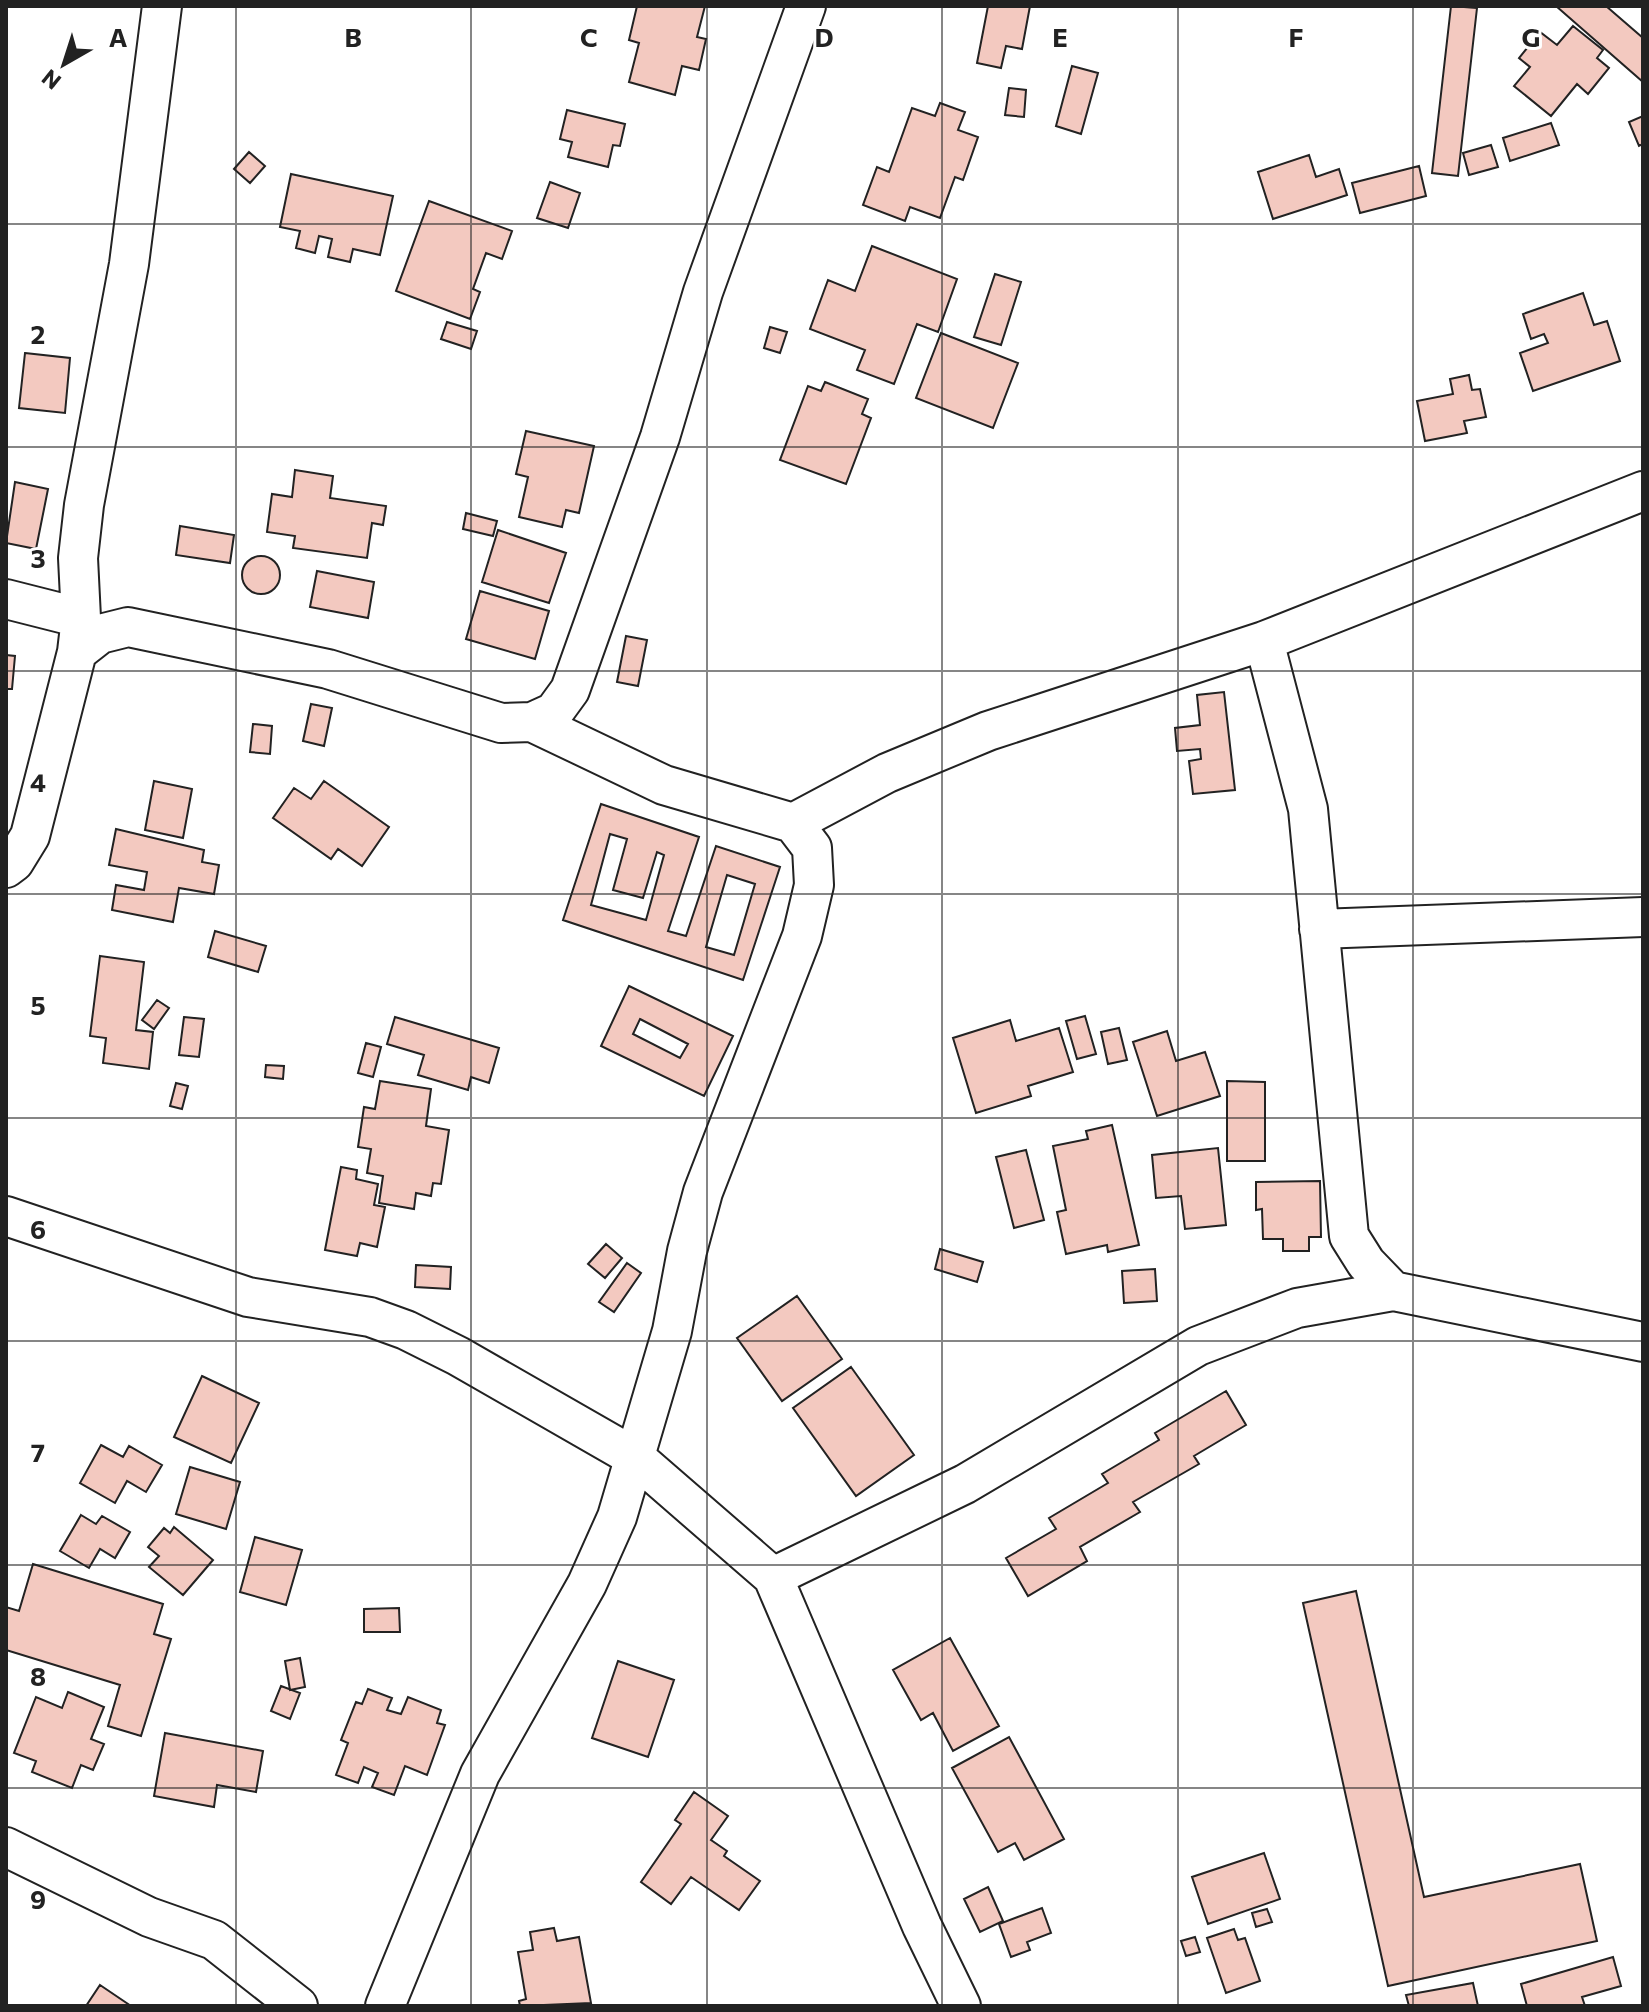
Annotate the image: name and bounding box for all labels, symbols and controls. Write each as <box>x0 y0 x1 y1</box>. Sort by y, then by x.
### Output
text: A <box>109 21 128 52</box>
text: B <box>344 21 362 52</box>
text: C <box>580 21 598 52</box>
text: D <box>814 21 834 52</box>
text: E <box>1052 21 1068 52</box>
text: F <box>1288 21 1304 52</box>
text: G <box>1522 21 1540 52</box>
north arrow <box>24 24 104 104</box>
text: N <box>36 64 66 96</box>
text: 2 <box>31 318 45 349</box>
text: 3 <box>30 542 46 573</box>
text: 4 <box>30 766 46 797</box>
text: 5 <box>30 989 46 1020</box>
text: 6 <box>30 1213 46 1244</box>
text: 7 <box>31 1436 45 1467</box>
text: 8 <box>30 1660 46 1691</box>
text: 9 <box>30 1883 46 1914</box>

